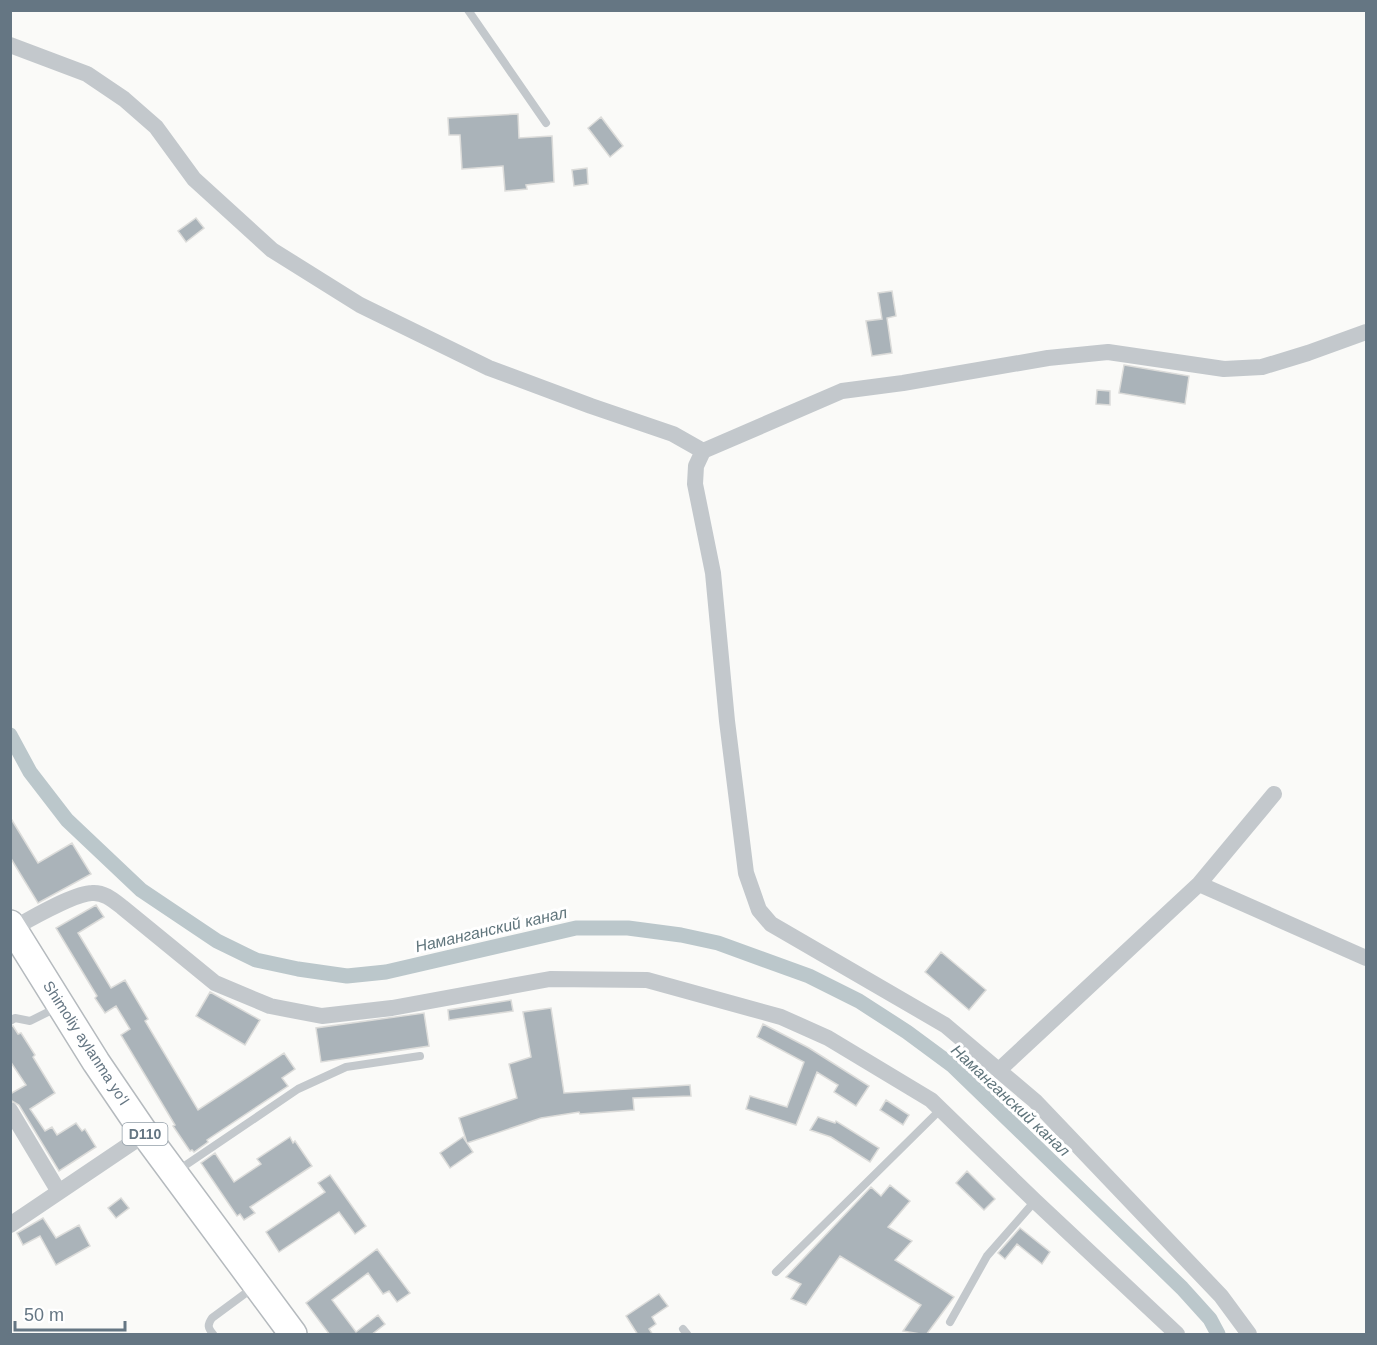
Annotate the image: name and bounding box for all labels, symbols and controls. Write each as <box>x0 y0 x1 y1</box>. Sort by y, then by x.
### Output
water label: Наманганский канал <box>414 904 569 955</box>
street label: Shimoliy aylanma yoʻl <box>40 978 133 1108</box>
water label: Наманганский канал <box>948 1041 1073 1160</box>
road number: D110 <box>122 1123 168 1145</box>
scale bar <box>15 1294 124 1332</box>
text: 50 m <box>24 1305 64 1325</box>

